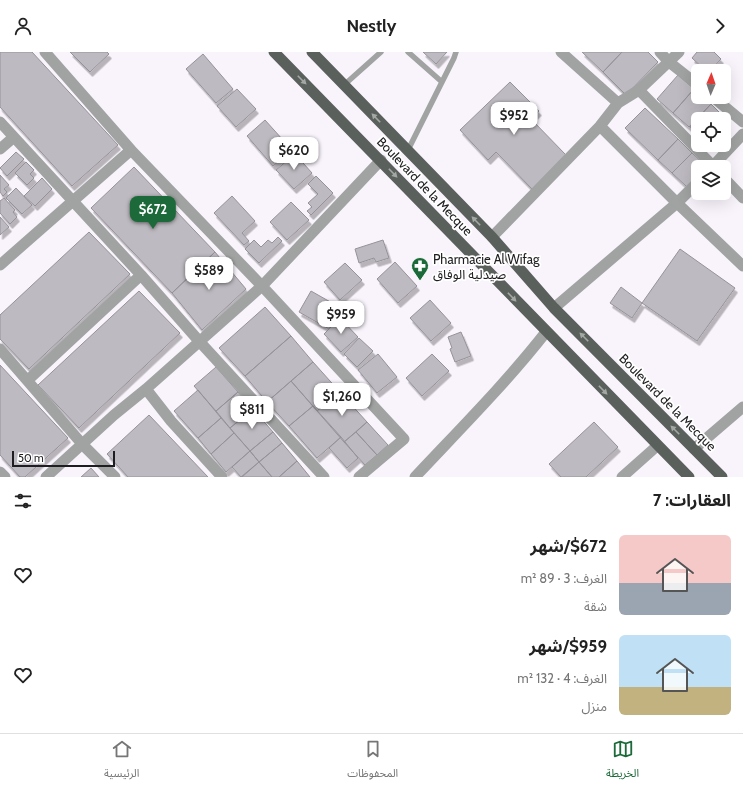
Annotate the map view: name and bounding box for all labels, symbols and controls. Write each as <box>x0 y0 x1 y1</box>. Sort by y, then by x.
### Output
icon: person <box>12 15 34 37</box>
text: Nestly <box>347 15 396 37</box>
icon: forward <box>709 15 731 37</box>
north arrow <box>691 64 731 104</box>
map controls <box>691 64 731 200</box>
one-way arrow <box>297 75 307 85</box>
pin: $952 <box>490 102 538 136</box>
text: $952 <box>500 107 528 123</box>
button: locate <box>691 112 731 152</box>
one-way arrow <box>371 113 381 123</box>
street label: Boulevard de la Mecque <box>374 133 476 239</box>
pin: $620 <box>270 137 318 171</box>
text: $620 <box>279 142 309 158</box>
button: layers <box>691 160 731 200</box>
one-way arrow <box>388 168 398 178</box>
pin: $672 <box>129 196 177 230</box>
text: $672 <box>139 201 167 217</box>
one-way arrow <box>472 216 481 226</box>
place label: Pharmacie Al Wifag صيدلية الوفاق <box>433 251 540 282</box>
pharmacy icon: Pharmacie Al Wifag صيدلية الوفاق <box>410 256 430 281</box>
pin: $589 <box>185 257 233 291</box>
text: $589 <box>194 262 224 278</box>
one-way arrow <box>507 292 517 302</box>
pin: $959 <box>317 301 365 335</box>
text: $959 <box>326 306 356 322</box>
one-way arrow <box>579 332 589 342</box>
street label: Boulevard de la Mecque <box>616 350 720 454</box>
pin: $1,260 <box>309 383 375 417</box>
one-way arrow <box>598 385 608 395</box>
text: $1,260 <box>323 388 361 404</box>
pin: $811 <box>228 396 276 430</box>
text: $811 <box>240 401 265 417</box>
one-way arrow <box>670 425 680 435</box>
scale bar <box>12 449 115 468</box>
text: 50 m <box>18 451 44 465</box>
icon: filters <box>12 490 34 512</box>
text: العقارات: 7 <box>653 490 731 510</box>
text: $672/شهر <box>530 536 607 556</box>
icon: home <box>651 551 699 599</box>
icon: heart <box>12 564 34 586</box>
text: الغرف: 3 · 89 m² <box>521 570 607 586</box>
text: شقة <box>584 598 607 614</box>
text: $959/شهر <box>529 636 607 656</box>
icon: home <box>651 651 699 699</box>
icon: heart <box>12 664 34 686</box>
text: الغرف: 4 · 132 m² <box>517 670 607 686</box>
text: منزل <box>582 698 607 714</box>
tab: الرئيسية <box>104 738 139 785</box>
tab: المحفوظات <box>347 738 398 785</box>
tab: الخريطة <box>606 738 639 785</box>

